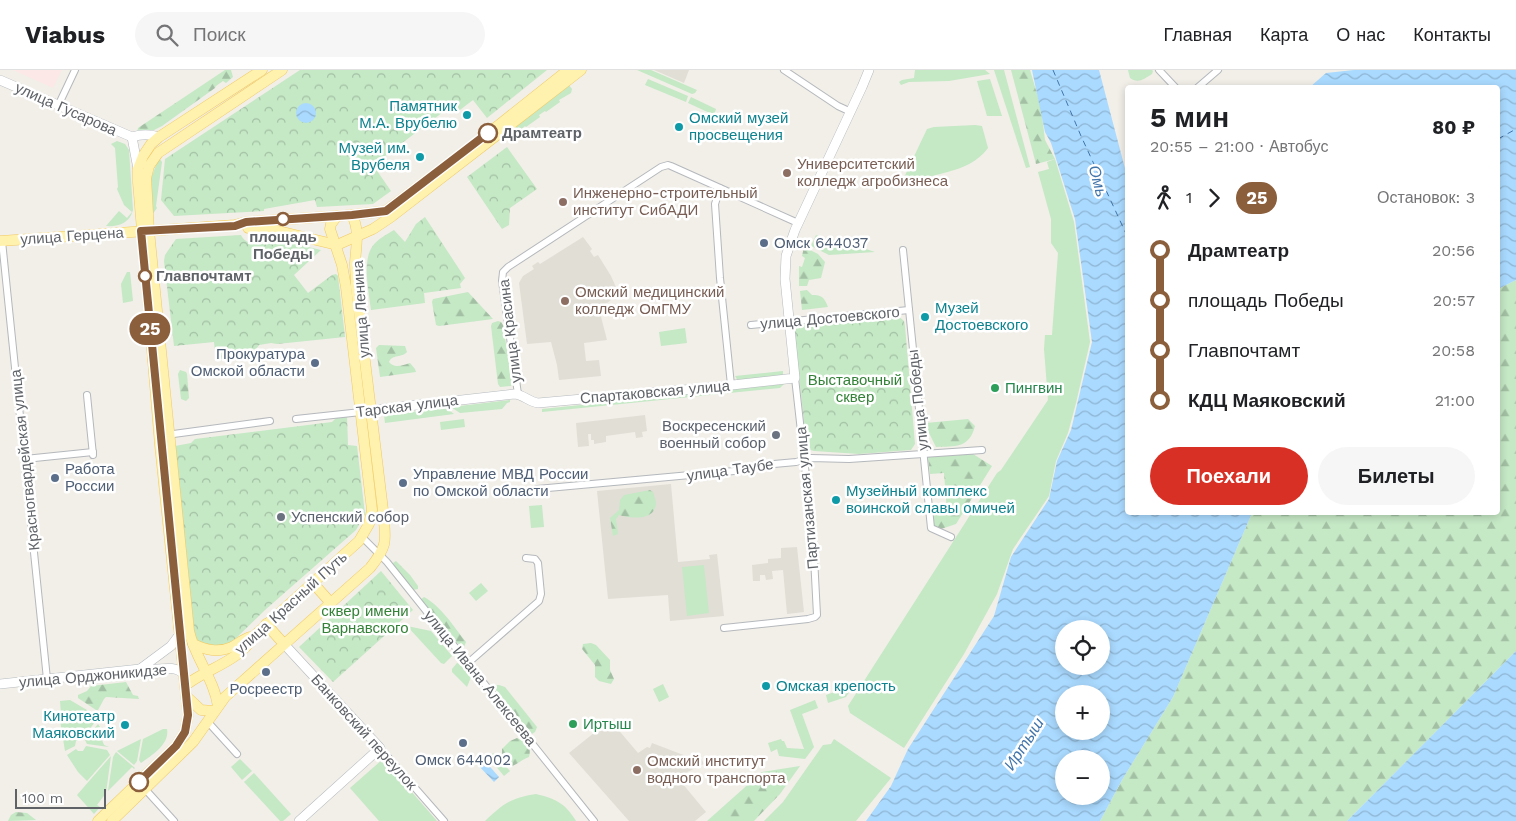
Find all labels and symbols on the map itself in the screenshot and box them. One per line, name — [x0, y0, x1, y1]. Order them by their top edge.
street label: улица Гусарова — [12, 79, 120, 140]
place label: Памятник М.А. Врубелю — [359, 97, 457, 132]
marker: Памятник М.А. Врубелю — [461, 109, 473, 121]
place label: Омский музей просвещения — [689, 109, 788, 144]
marker: Омский музей просвещения — [673, 121, 685, 133]
marker: Драмтеатр — [478, 123, 498, 143]
place label: Драмтеатр — [502, 124, 582, 142]
place label: Музей им. Врубеля — [339, 139, 410, 174]
marker: Музей им. Врубеля — [414, 151, 426, 163]
place label: Университетский колледж агробизнеса — [797, 155, 949, 190]
water label: Омь — [1085, 163, 1111, 199]
marker: Университетский колледж агробизнеса — [781, 167, 793, 179]
place label: Инженерно-строительный институт СибАДИ — [573, 184, 758, 219]
marker: Инженерно-строительный институт СибАДИ — [557, 196, 569, 208]
marker: площадь Победы — [276, 212, 290, 226]
street label: улица Герцена — [20, 223, 125, 249]
place label: площадь Победы — [249, 228, 317, 263]
place label: Омск 644037 — [774, 234, 868, 252]
marker: Омск 644037 — [758, 237, 770, 249]
street label: улица Ленина — [349, 259, 373, 358]
place label: Главпочтамт — [156, 267, 252, 285]
marker: Главпочтамт — [138, 269, 152, 283]
street label: улица Красина — [495, 278, 525, 384]
place label: Омский медицинский колледж ОмГМУ — [575, 283, 724, 318]
marker: Омский медицинский колледж ОмГМУ — [559, 295, 571, 307]
place label: Музей Достоевского — [935, 299, 1028, 334]
street label: улица Достоевского — [760, 303, 900, 333]
marker: Музей Достоевского — [919, 311, 931, 323]
line badge: 25 — [128, 313, 172, 345]
place label: Прокуратура Омской области — [191, 345, 306, 380]
street label: улица Победы — [904, 349, 932, 451]
marker: Прокуратура Омской области — [309, 357, 321, 369]
street label: Красногвардейская улица — [6, 368, 43, 551]
park label: Выставочный сквер — [808, 371, 902, 406]
street label: Спартаковская улица — [579, 376, 731, 408]
place label: Пингвин — [1005, 379, 1063, 397]
marker: Пингвин — [989, 382, 1001, 394]
street label: Тарская улица — [355, 391, 460, 421]
place label: Воскресенский военный собор — [659, 417, 766, 452]
street label: Партизанская улица — [792, 425, 822, 570]
marker: Воскресенский военный собор — [770, 429, 782, 441]
street label: улица Таубе — [685, 455, 775, 485]
place label: Работа России — [65, 460, 115, 495]
place label: Управление МВД России по Омской области — [413, 465, 588, 500]
marker: Работа России — [49, 472, 61, 484]
marker: Управление МВД России по Омской области — [397, 477, 409, 489]
place label: Музейный комплекс воинской славы омичей — [846, 482, 1015, 517]
marker: Музейный комплекс воинской славы омичей — [830, 494, 842, 506]
place label: Успенский собор — [291, 508, 409, 526]
marker: Успенский собор — [275, 511, 287, 523]
street label: улица Красный Путь — [231, 548, 351, 658]
park label: сквер имени Варнавского — [321, 602, 409, 637]
street label: улица Ивана Алексеева — [420, 607, 541, 750]
street label: улица Орджоникидзе — [18, 661, 168, 691]
marker: Росреестр — [260, 666, 272, 678]
street label: Банковский переулок — [307, 671, 421, 794]
place label: Омская крепость — [776, 677, 896, 695]
place label: Росреестр — [230, 680, 302, 698]
marker: Омская крепость — [760, 680, 772, 692]
place label: Кинотеатр Маяковский — [32, 707, 115, 742]
water label: Иртыш — [1000, 714, 1048, 774]
place label: Иртыш — [583, 715, 631, 733]
marker: Иртыш — [567, 718, 579, 730]
marker: Кинотеатр Маяковский — [119, 719, 131, 731]
marker: Омск 644002 — [457, 737, 469, 749]
place label: Омск 644002 — [415, 751, 511, 769]
place label: Омский институт водного транспорта — [647, 752, 786, 787]
marker: Омский институт водного транспорта — [631, 764, 643, 776]
unlabelled marker — [129, 772, 149, 792]
scale bar — [15, 786, 106, 809]

